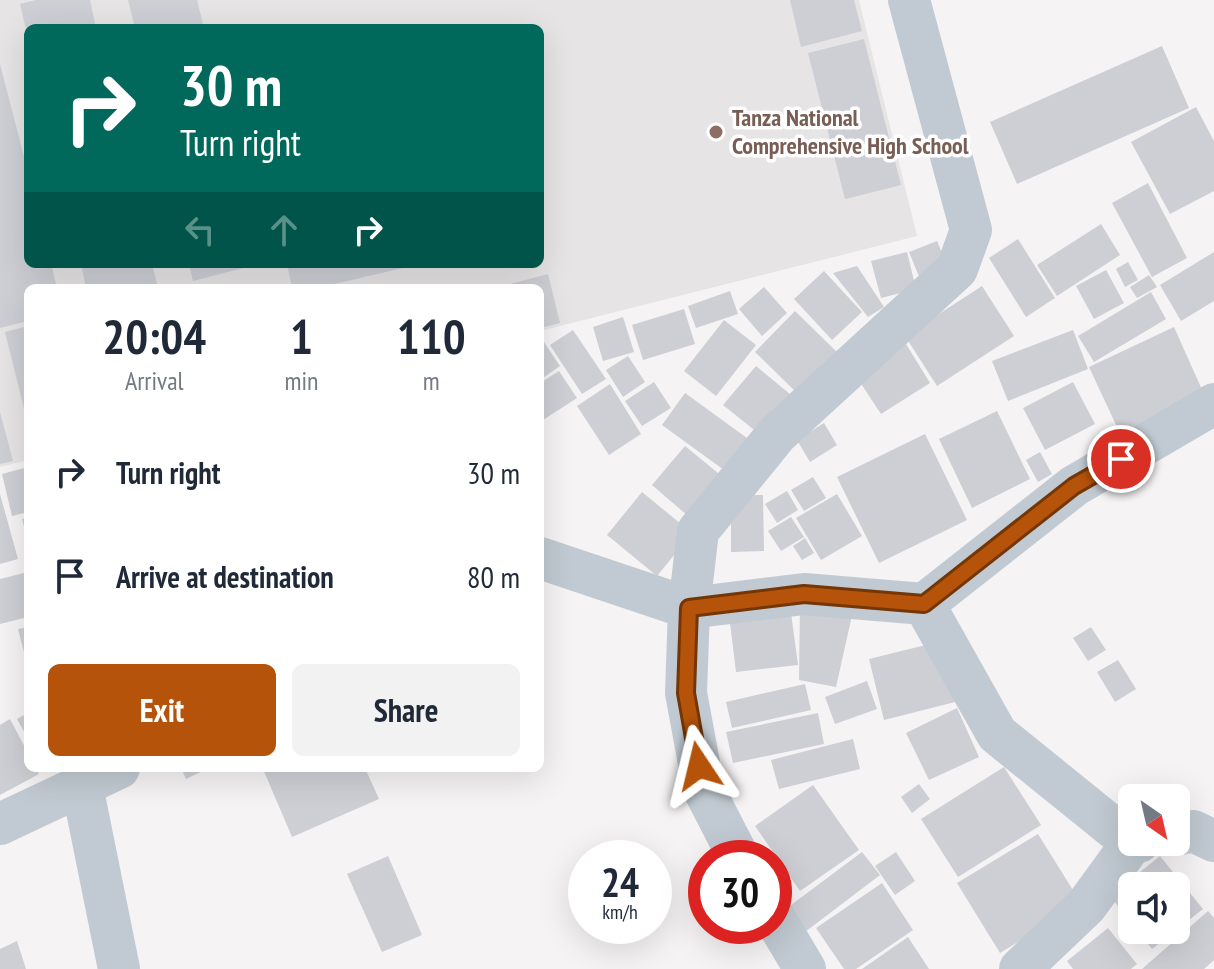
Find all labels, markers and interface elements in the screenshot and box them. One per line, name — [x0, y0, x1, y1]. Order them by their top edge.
text: 30 m — [180, 49, 282, 121]
icon: right — [48, 56, 152, 160]
place label: Tanza National Comprehensive High School — [732, 102, 969, 161]
text: Turn right — [180, 119, 301, 166]
marker: Tanza National Comprehensive High School — [707, 123, 725, 141]
icon: left — [178, 208, 222, 252]
icon: ahead — [262, 208, 306, 252]
icon: right — [346, 208, 390, 252]
text: 20:04 — [102, 305, 206, 367]
text: 1 — [290, 305, 313, 367]
text: 110 — [397, 305, 466, 367]
text: Arrival — [125, 364, 184, 397]
text: min — [284, 364, 318, 397]
text: m — [423, 364, 440, 397]
pin — [1087, 425, 1155, 493]
icon: arrive — [1099, 437, 1143, 481]
icon: right — [48, 450, 92, 494]
text: Turn right — [116, 453, 220, 492]
text: 30 m — [467, 453, 520, 492]
icon: arrive — [48, 554, 92, 598]
text: Arrive at destination — [116, 557, 334, 596]
text: 80 m — [467, 557, 520, 596]
button: Exit — [48, 664, 276, 756]
button: Share — [292, 664, 520, 756]
position arrow — [657, 724, 741, 808]
north arrow — [1118, 784, 1190, 856]
map controls — [1118, 784, 1190, 944]
speed limit sign: 30 — [688, 840, 792, 944]
text: 24 — [601, 856, 639, 908]
button: sound — [1118, 872, 1190, 944]
text: km/h — [602, 899, 638, 925]

